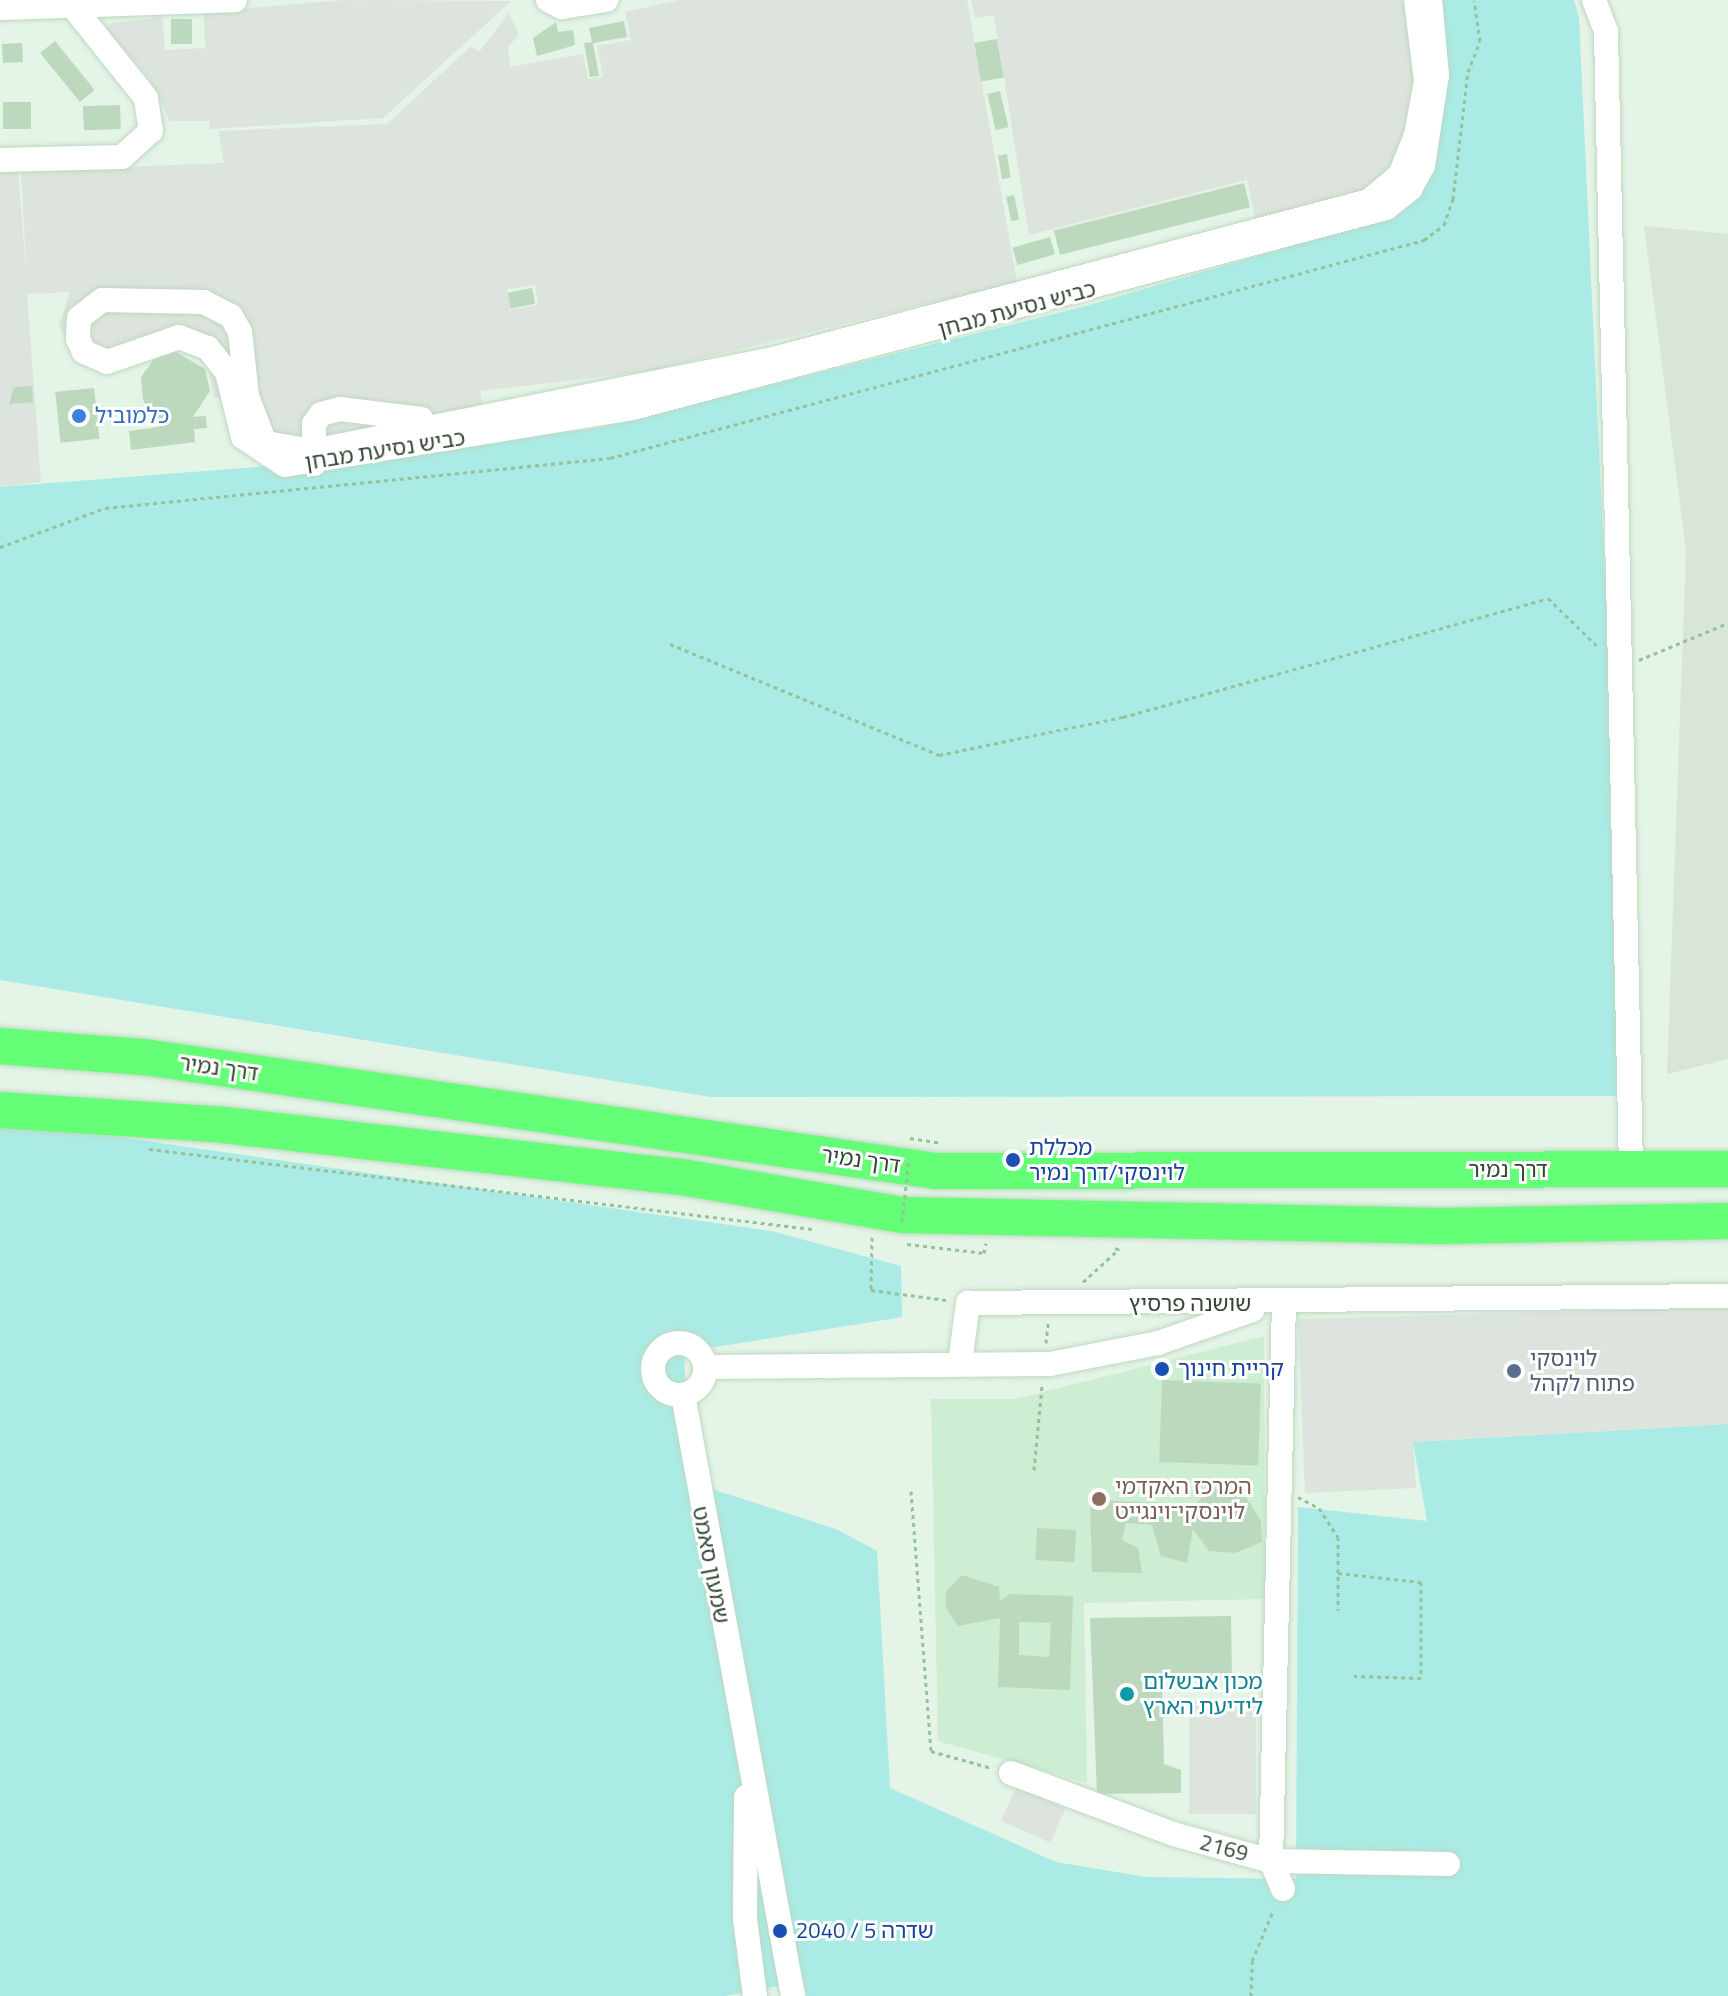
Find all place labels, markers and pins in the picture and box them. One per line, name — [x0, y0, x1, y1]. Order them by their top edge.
place label: כלמוביל — [95, 403, 169, 429]
marker: כלמוביל — [70, 407, 88, 425]
place label: מכללת לוינסקי/דרך נמיר — [1029, 1134, 1185, 1186]
marker: מכללת לוינסקי/דרך נמיר — [1004, 1151, 1022, 1169]
place label: לוינסקי פתוח לקהל — [1530, 1345, 1635, 1396]
place label: קריית חינוך — [1178, 1356, 1284, 1382]
marker: קריית חינוך — [1153, 1360, 1171, 1378]
marker: לוינסקי פתוח לקהל — [1505, 1362, 1523, 1380]
place label: המרכז האקדמי לוינסקי־וינגייט — [1115, 1473, 1252, 1524]
marker: המרכז האקדמי לוינסקי־וינגייט — [1090, 1490, 1108, 1508]
place label: מכון אבשלום לידיעת הארץ — [1143, 1668, 1263, 1720]
marker: מכון אבשלום לידיעת הארץ — [1118, 1685, 1136, 1703]
place label: שדרה 5 / 2040 — [796, 1918, 934, 1944]
marker: שדרה 5 / 2040 — [771, 1922, 789, 1940]

